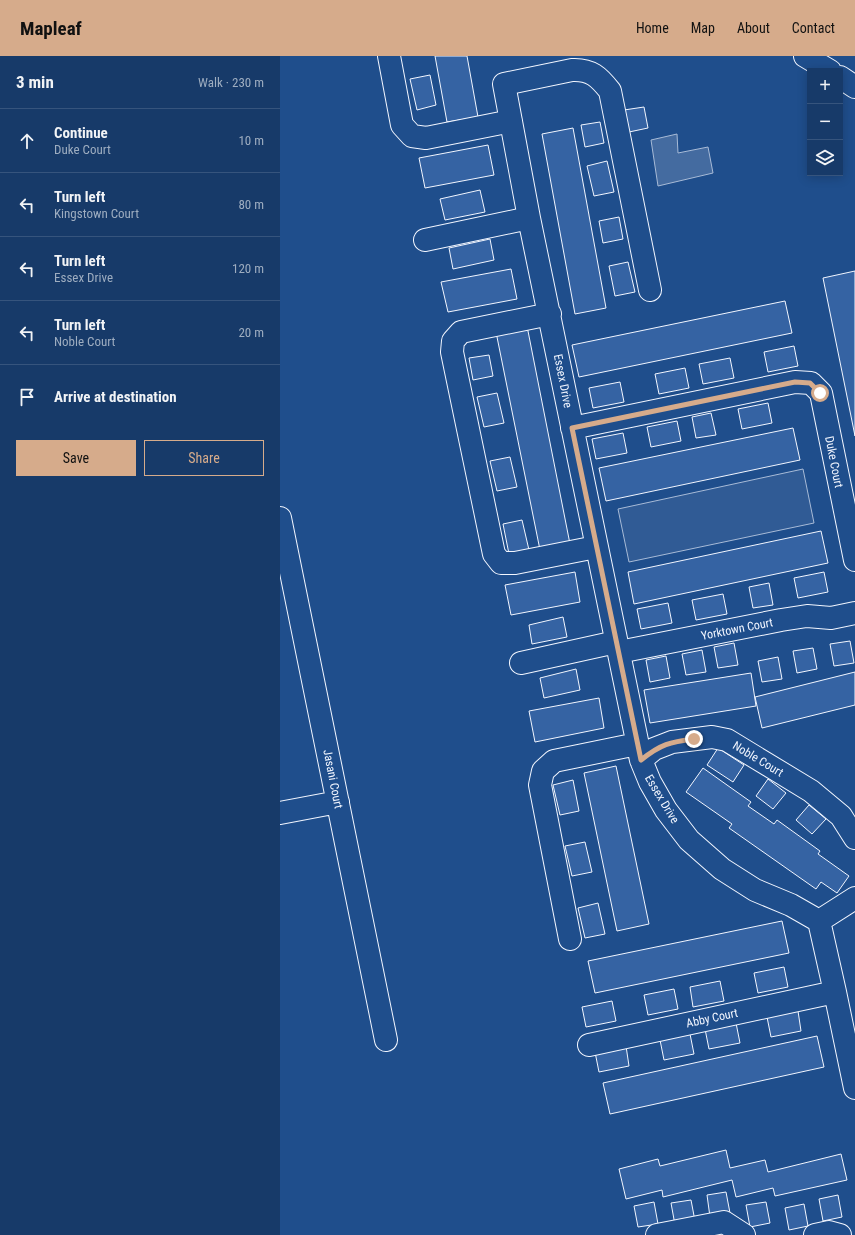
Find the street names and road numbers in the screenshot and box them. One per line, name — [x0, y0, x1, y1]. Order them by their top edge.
street label: Essex Drive — [551, 353, 575, 409]
street label: Duke Court — [822, 435, 846, 490]
street label: Yorktown Court — [700, 615, 775, 643]
street label: Noble Court — [730, 738, 786, 780]
street label: Jasani Court — [320, 748, 346, 810]
street label: Essex Drive — [642, 772, 682, 826]
street label: Abby Court — [685, 1006, 740, 1030]

